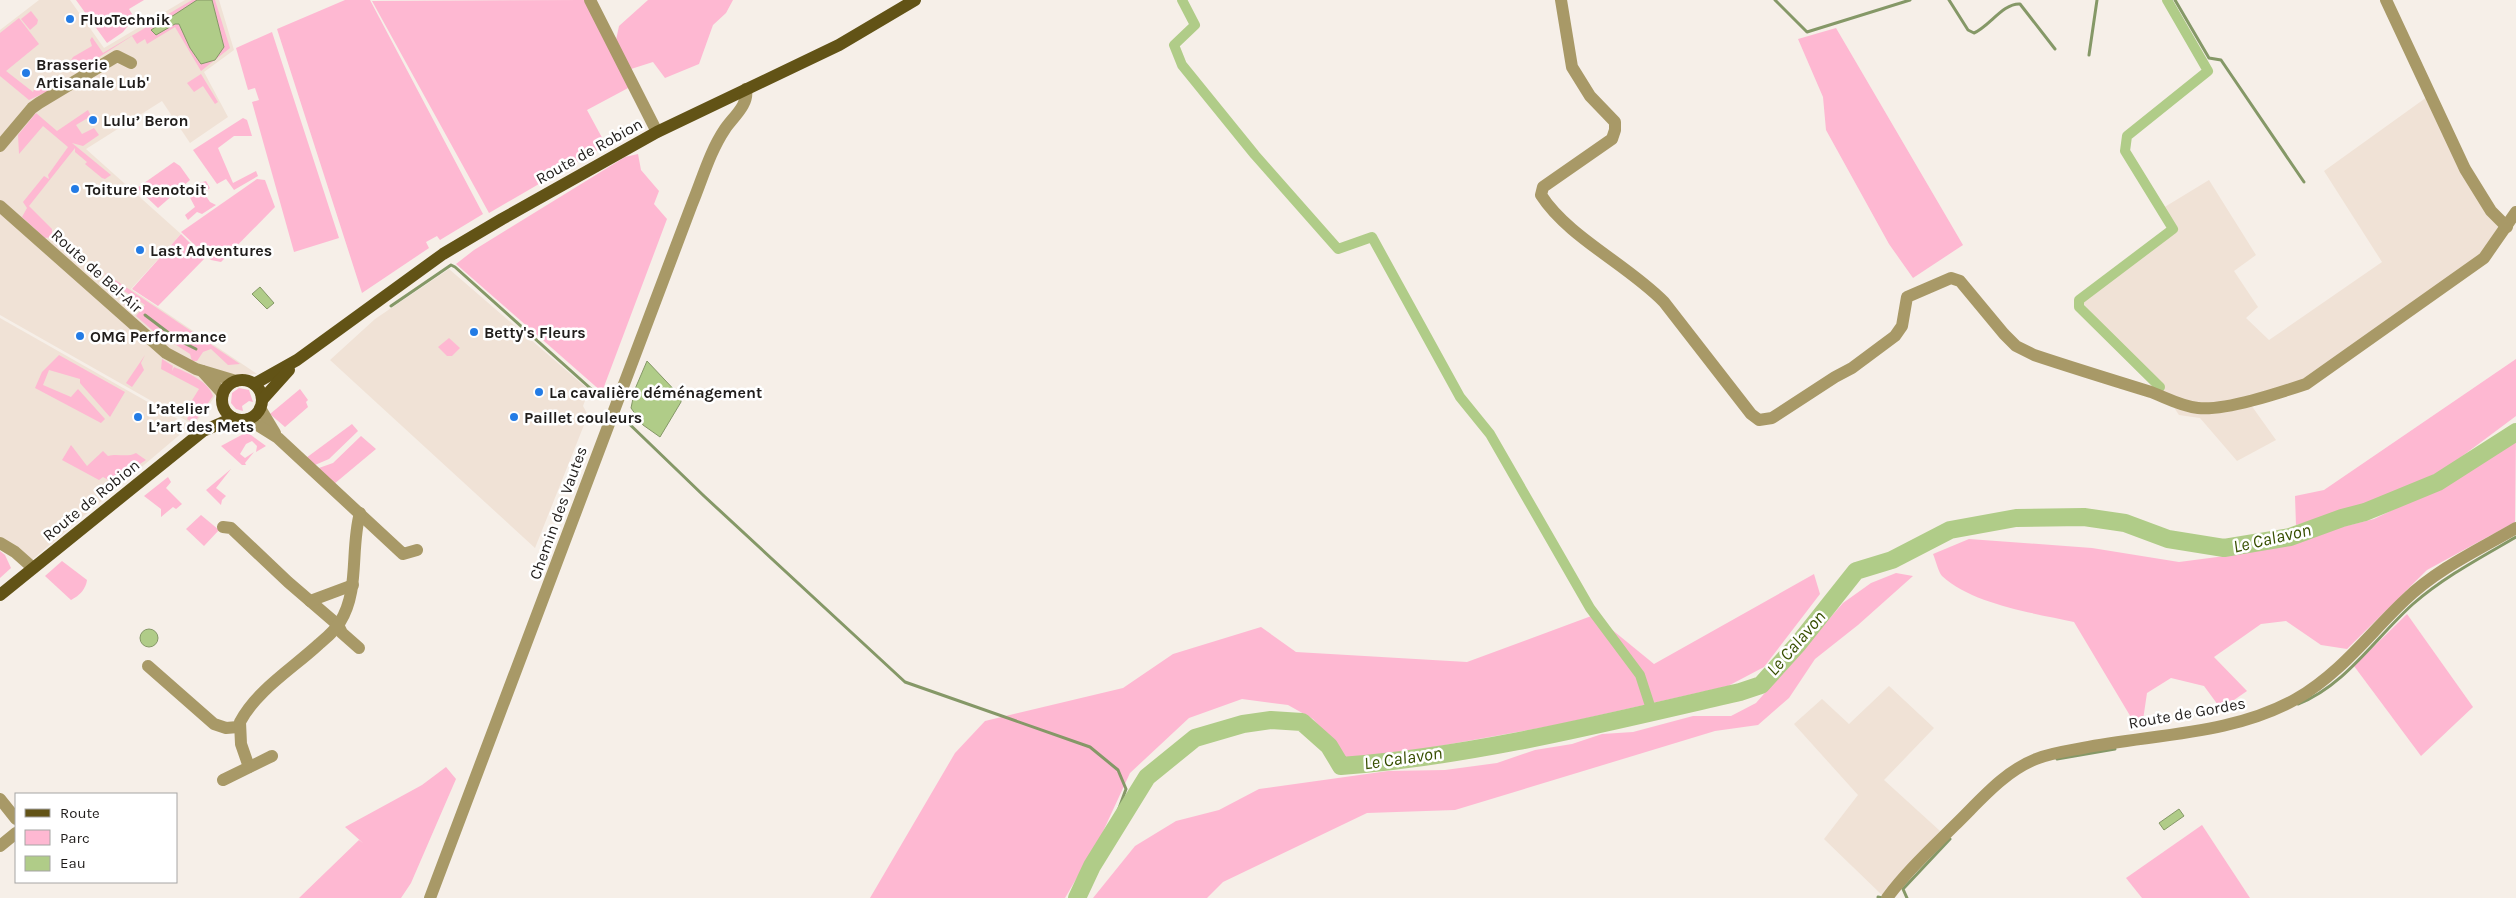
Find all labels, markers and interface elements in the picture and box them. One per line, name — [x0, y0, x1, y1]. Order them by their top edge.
place label: FluoTechnik — [80, 10, 171, 29]
marker: FluoTechnik — [64, 13, 76, 25]
place label: Brasserie Artisanale Lub' — [36, 55, 149, 92]
marker: Brasserie Artisanale Lub' — [20, 67, 32, 79]
place label: Lulu’ Beron — [103, 111, 188, 130]
marker: Lulu’ Beron — [87, 114, 99, 126]
street label: Route de Robion — [532, 114, 646, 188]
place label: Toiture Renotoit — [85, 180, 206, 199]
marker: Toiture Renotoit — [69, 183, 81, 195]
street label: Route de Bel-Air — [48, 225, 147, 317]
place label: Last Adventures — [150, 241, 272, 260]
marker: Last Adventures — [134, 244, 146, 256]
place label: Betty's Fleurs — [484, 323, 586, 342]
marker: Betty's Fleurs — [468, 326, 480, 338]
place label: OMG Performance — [90, 327, 227, 346]
marker: OMG Performance — [74, 330, 86, 342]
place label: La cavalière déménagement — [549, 383, 762, 402]
marker: La cavalière déménagement — [533, 386, 545, 398]
place label: L’atelier L’art des Mets — [148, 399, 254, 436]
place label: Paillet couleurs — [524, 408, 642, 427]
marker: L’atelier L’art des Mets — [132, 411, 144, 423]
marker: Paillet couleurs — [508, 411, 520, 423]
street label: Chemin des Vautes — [525, 444, 591, 582]
street label: Route de Robion — [39, 455, 143, 545]
water label: Le Calavon — [2231, 518, 2313, 558]
water label: Le Calavon — [1762, 606, 1830, 680]
street label: Route de Gordes — [2127, 693, 2247, 733]
water label: Le Calavon — [1362, 742, 1444, 774]
legend — [15, 793, 178, 883]
text: Route — [60, 804, 100, 822]
text: Parc — [60, 829, 90, 847]
text: Eau — [60, 854, 86, 872]

